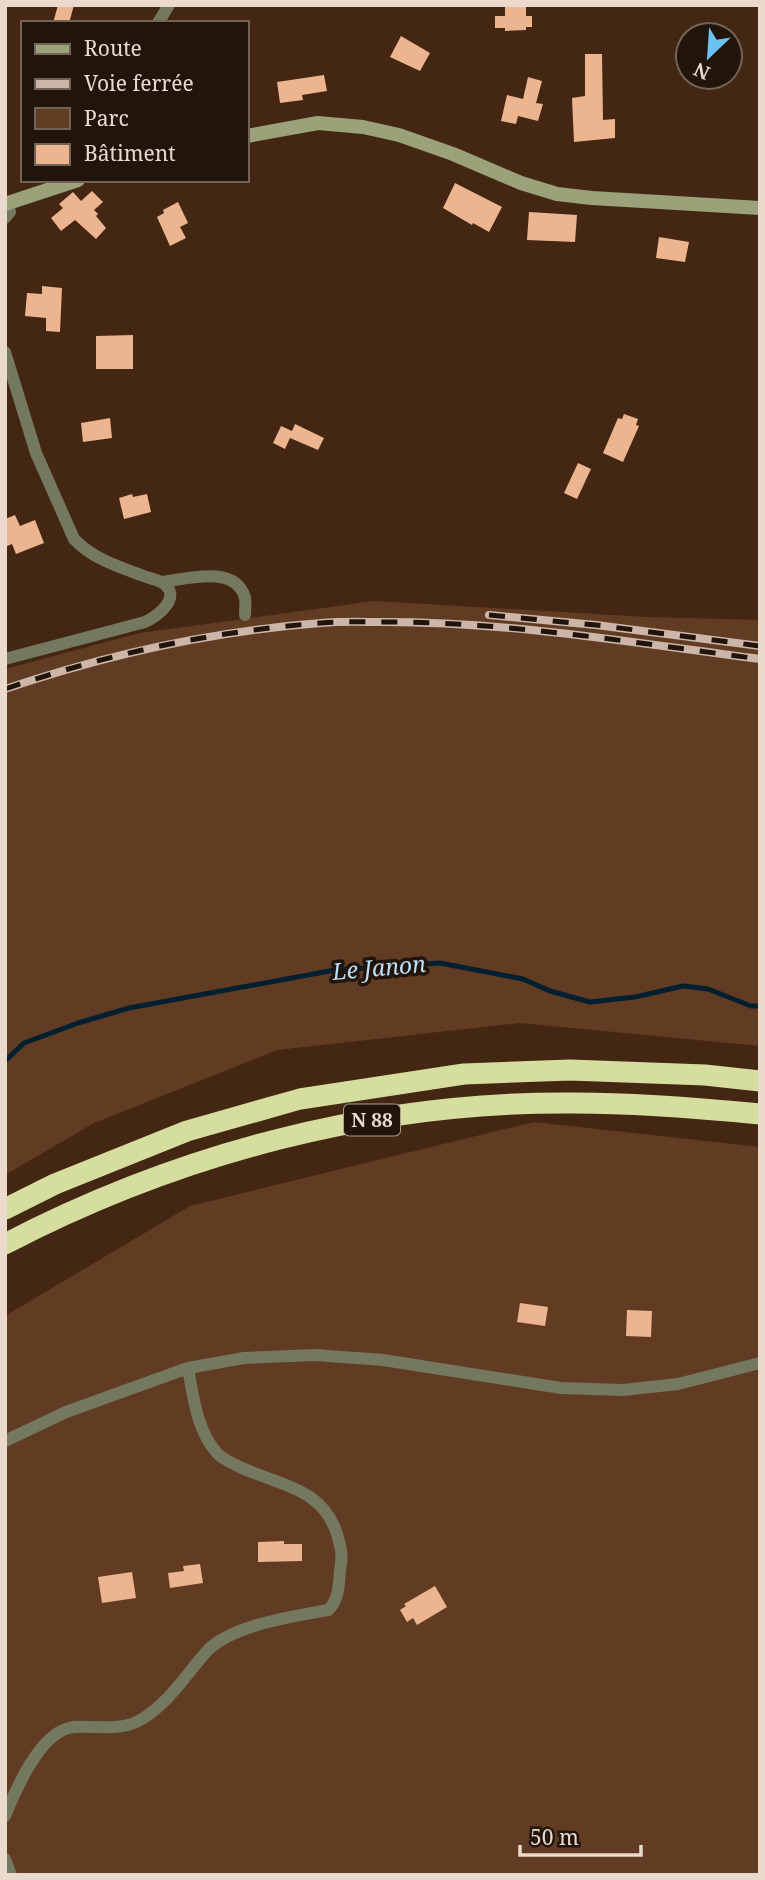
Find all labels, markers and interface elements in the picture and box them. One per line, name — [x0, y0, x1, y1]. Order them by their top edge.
legend — [21, 21, 248, 182]
north arrow — [674, 21, 744, 91]
text: Route — [84, 34, 142, 62]
text: N — [690, 56, 714, 86]
text: Voie ferrée — [84, 69, 194, 97]
text: Parc — [84, 104, 129, 132]
text: Bâtiment — [84, 139, 176, 167]
water label: Le Janon — [330, 947, 427, 987]
road number: N 88 — [344, 1104, 400, 1136]
scale bar — [520, 1814, 641, 1858]
text: 50 m — [530, 1823, 579, 1851]

